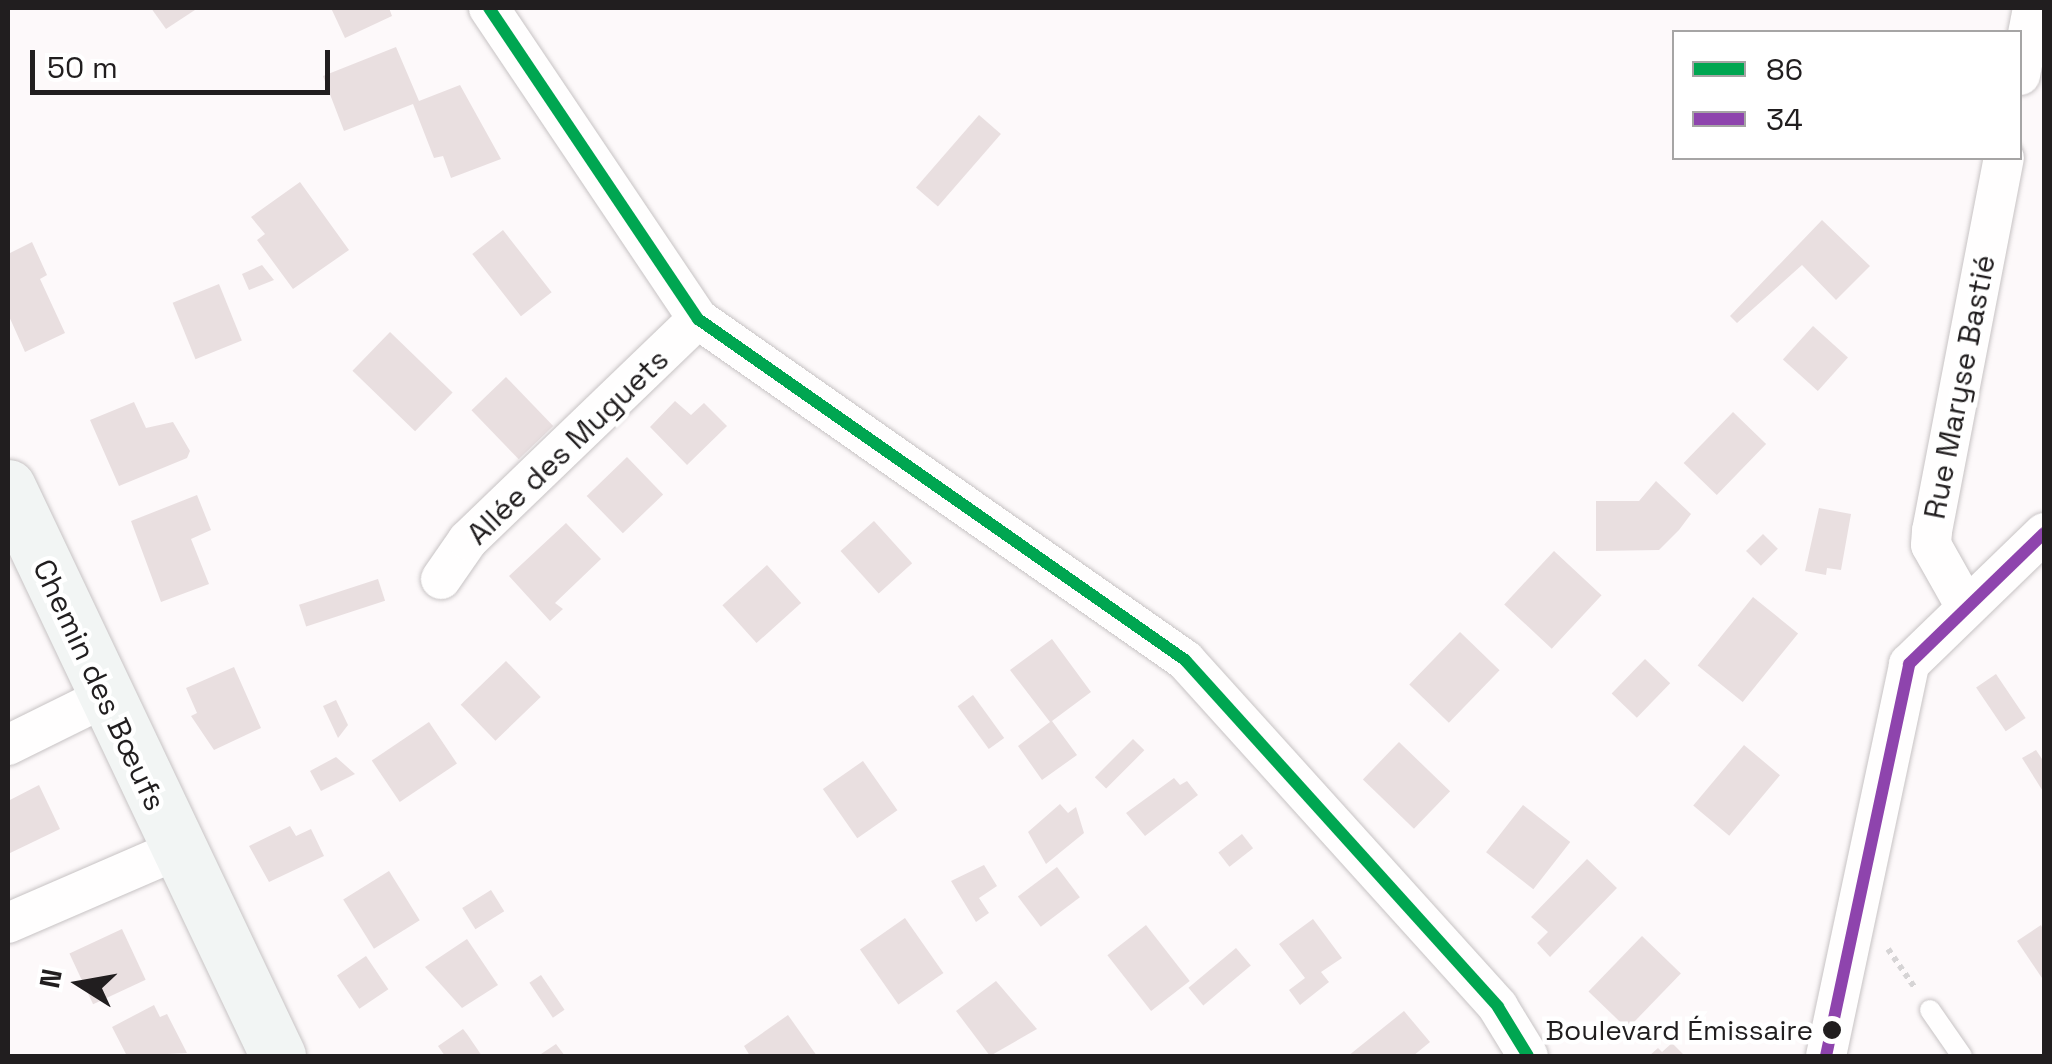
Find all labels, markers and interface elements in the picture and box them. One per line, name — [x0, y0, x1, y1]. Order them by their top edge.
scale bar — [35, 30, 335, 92]
legend — [1672, 30, 2022, 160]
text: 50 m — [47, 48, 118, 87]
text: 86 — [1766, 50, 1803, 89]
text: 34 — [1766, 100, 1803, 139]
street label: Rue Maryse Bastié — [1917, 252, 2003, 522]
street label: Allée des Muguets — [460, 342, 676, 552]
street label: Chemin des Bœufs — [25, 554, 173, 816]
north arrow — [30, 934, 130, 1034]
text: N — [31, 966, 70, 991]
place label: Boulevard Émissaire — [1545, 1013, 1813, 1047]
marker: Boulevard Émissaire — [1822, 1020, 1842, 1040]

